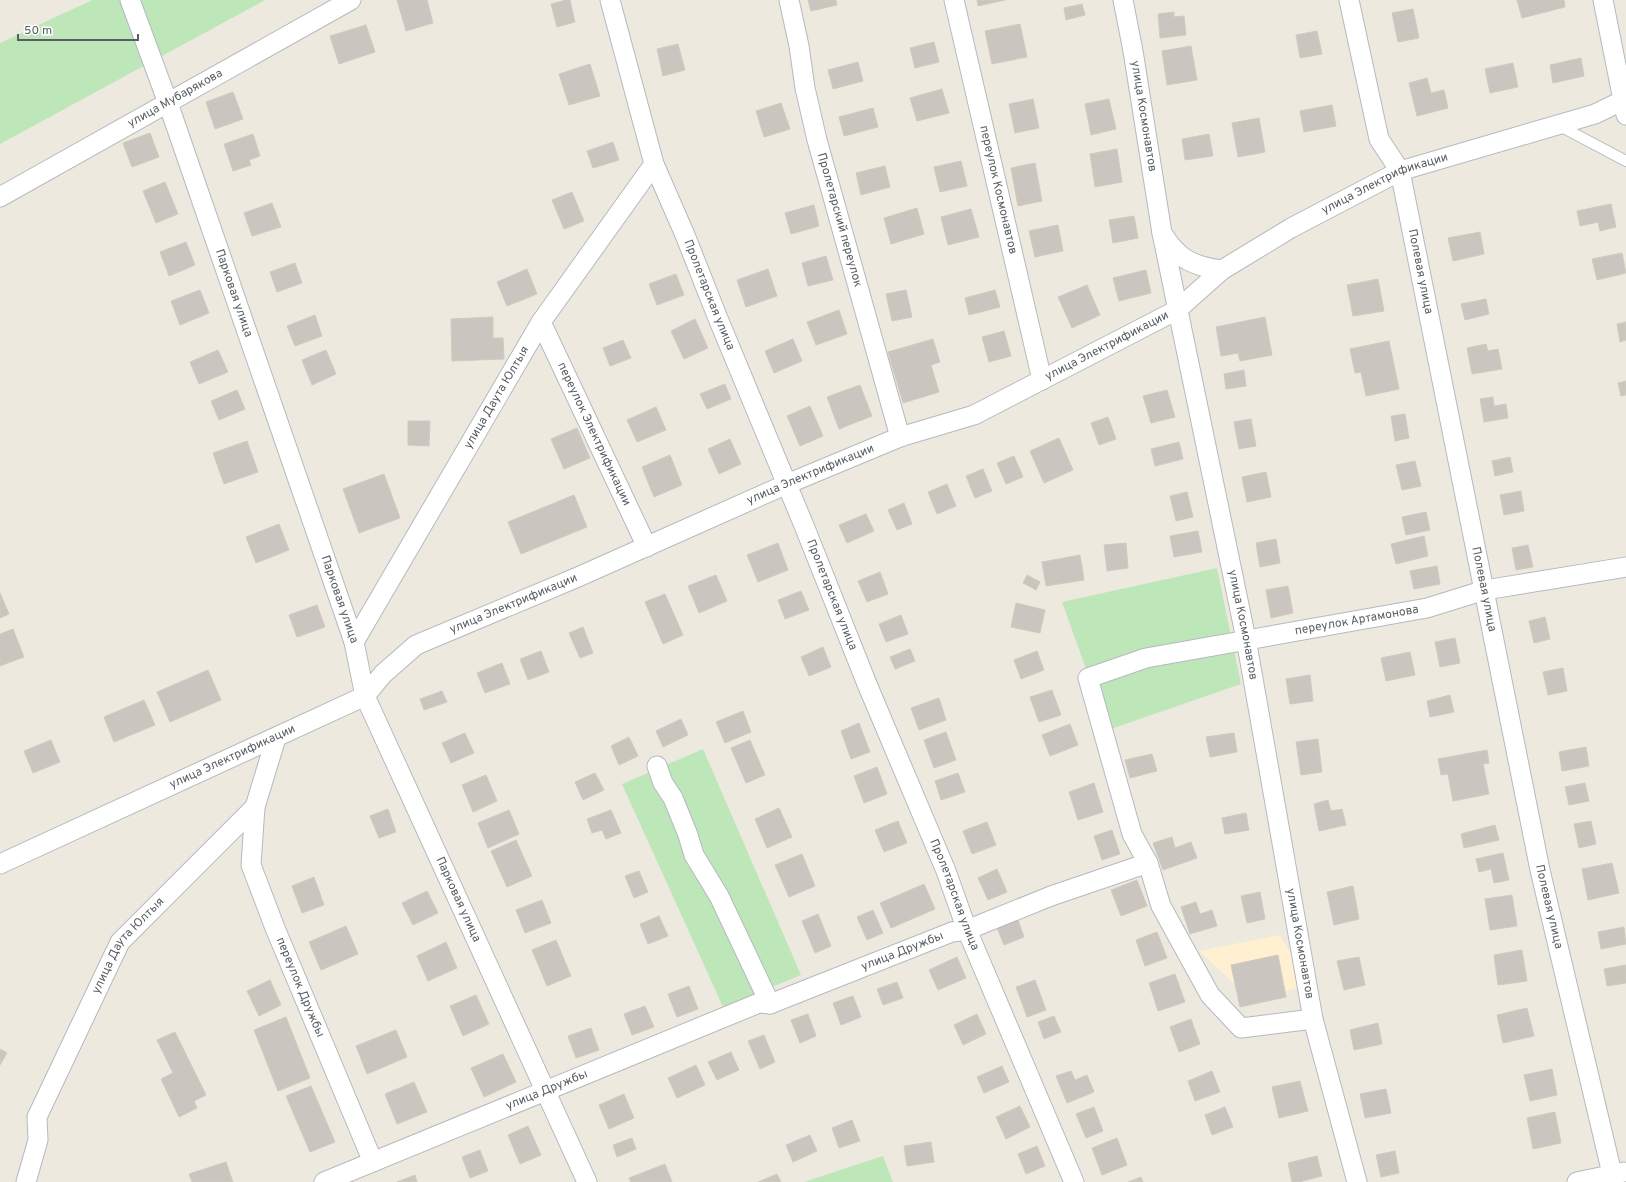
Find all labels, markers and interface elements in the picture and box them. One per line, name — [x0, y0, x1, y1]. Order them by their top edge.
scale bar — [18, 16, 138, 42]
text: 50 m — [24, 23, 52, 39]
street label: улица Космонавтов — [1127, 60, 1160, 173]
street label: улица Мубарякова — [125, 66, 226, 132]
street label: переулок Космонавтов — [975, 124, 1021, 256]
street label: улица Электрификации — [1319, 149, 1450, 219]
street label: Пролетарский переулок — [813, 151, 866, 289]
street label: Полевая улица — [1404, 228, 1436, 315]
street label: Пролетарская улица — [680, 237, 738, 353]
street label: Парковая улица — [211, 247, 256, 339]
street label: улица Электрификации — [1043, 308, 1172, 385]
street label: улица Даута Юлтыя — [460, 343, 533, 452]
street label: переулок Электрификации — [553, 360, 634, 508]
street label: улица Электрификации — [744, 441, 877, 509]
street label: Пролетарская улица — [802, 537, 861, 653]
street label: Полевая улица — [1467, 545, 1500, 633]
street label: Парковая улица — [317, 553, 362, 646]
street label: улица Космонавтов — [1224, 568, 1261, 681]
street label: улица Электрификации — [447, 570, 580, 638]
street label: переулок Артамонова — [1294, 602, 1420, 639]
street label: улица Электрификации — [167, 721, 298, 793]
street label: Пролетарская улица — [925, 837, 983, 953]
street label: Парковая улица — [432, 855, 484, 945]
street label: Полевая улица — [1531, 863, 1566, 950]
street label: улица Космонавтов — [1282, 887, 1317, 1000]
street label: улица Даута Юлтыя — [89, 894, 168, 997]
street label: улица Дружбы — [859, 928, 946, 975]
street label: переулок Дружбы — [272, 935, 328, 1040]
street label: улица Дружбы — [503, 1066, 590, 1114]

